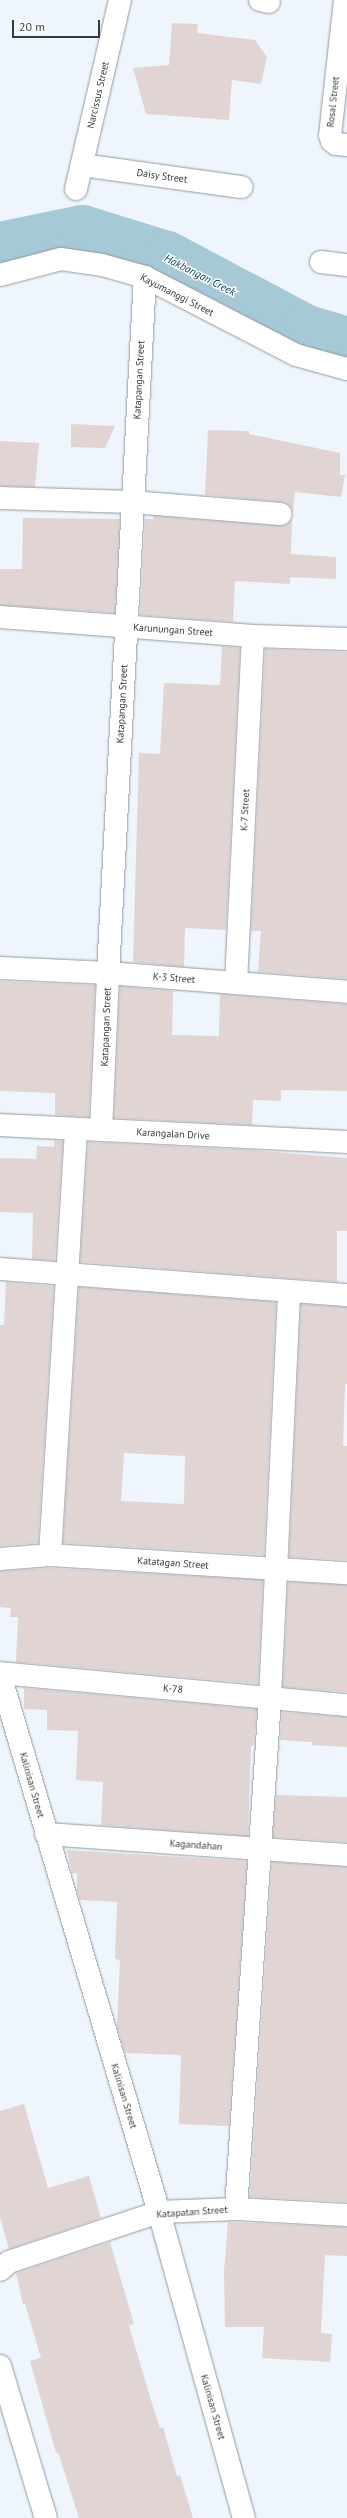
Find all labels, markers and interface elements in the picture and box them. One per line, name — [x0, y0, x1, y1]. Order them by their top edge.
scale bar — [14, 12, 102, 38]
text: 20 m — [19, 19, 45, 34]
street label: Narcissus Street — [84, 60, 112, 130]
street label: Rosal Street — [324, 76, 342, 128]
street label: Daisy Street — [136, 166, 188, 186]
water label: Hakbangan Creek — [162, 251, 238, 299]
street label: Kayumanggi Street — [138, 271, 216, 319]
street label: Katapangan Street — [131, 340, 147, 420]
street label: Karunungan Street — [133, 621, 213, 639]
street label: Katapangan Street — [114, 664, 130, 744]
street label: K-7 Street — [238, 788, 252, 832]
street label: K-3 Street — [152, 970, 196, 986]
street label: Katapangan Street — [99, 987, 113, 1067]
street label: Karangalan Drive — [136, 1126, 210, 1142]
street label: Katatagan Street — [137, 1555, 209, 1571]
street label: K-78 — [163, 1682, 183, 1696]
street label: Kalinisan Street — [17, 1751, 47, 1819]
street label: Kagandahan — [169, 1837, 223, 1853]
street label: Kalinisan Street — [108, 2062, 140, 2130]
street label: Katapatan Street — [156, 2204, 228, 2220]
street label: Kalinisan Street — [198, 2373, 228, 2441]

